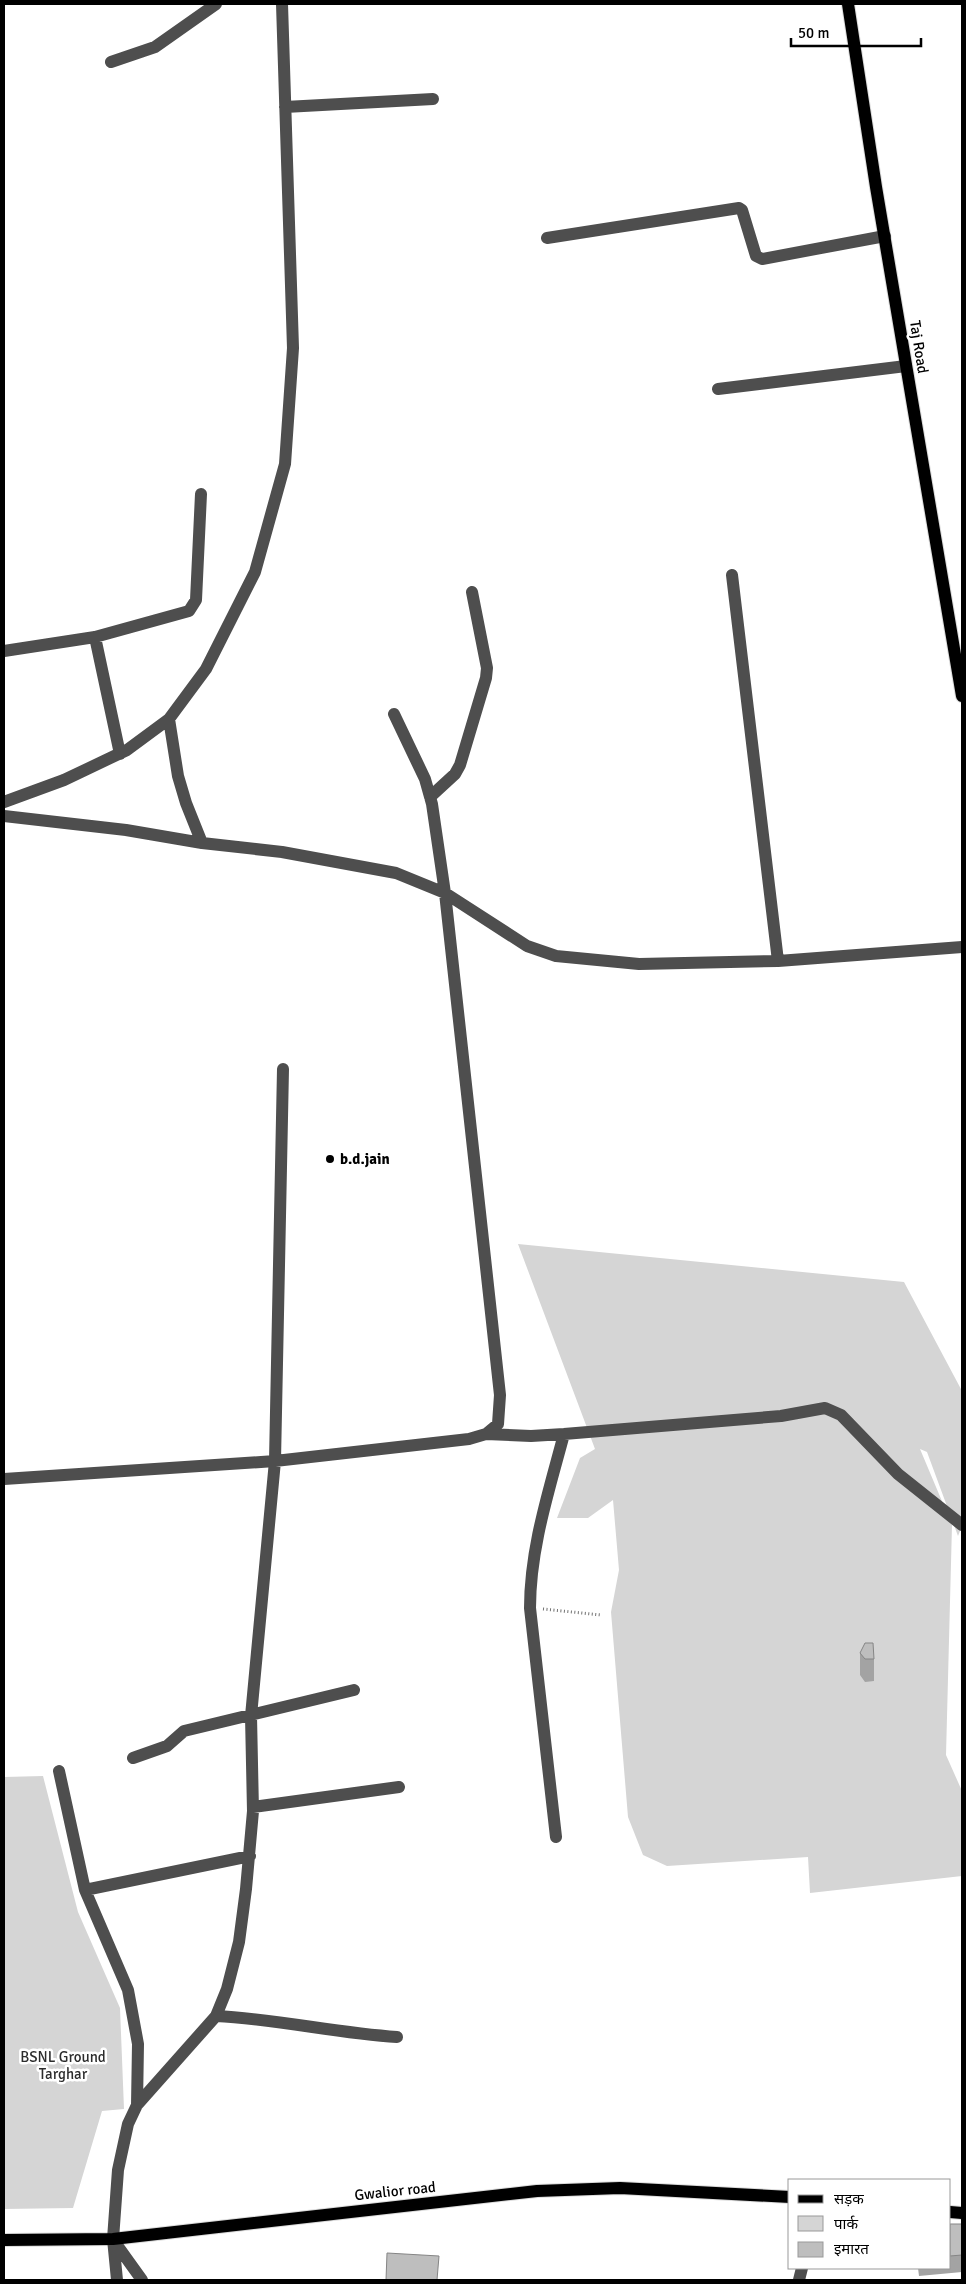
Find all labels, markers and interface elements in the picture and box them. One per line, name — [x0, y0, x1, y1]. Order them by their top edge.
scale bar — [791, 15, 921, 47]
text: 50 m — [798, 24, 829, 42]
street label: Taj Road — [906, 319, 932, 375]
place label: b.d.jain — [340, 1150, 390, 1168]
marker: b.d.jain — [324, 1153, 336, 1165]
park label: BSNL Ground Targhar — [20, 2048, 106, 2083]
street label: Gwalior road — [354, 2178, 437, 2204]
legend — [788, 2179, 951, 2269]
text: सड़क — [834, 2190, 864, 2208]
text: पार्क — [834, 2215, 858, 2233]
text: इमारत — [834, 2240, 869, 2258]

